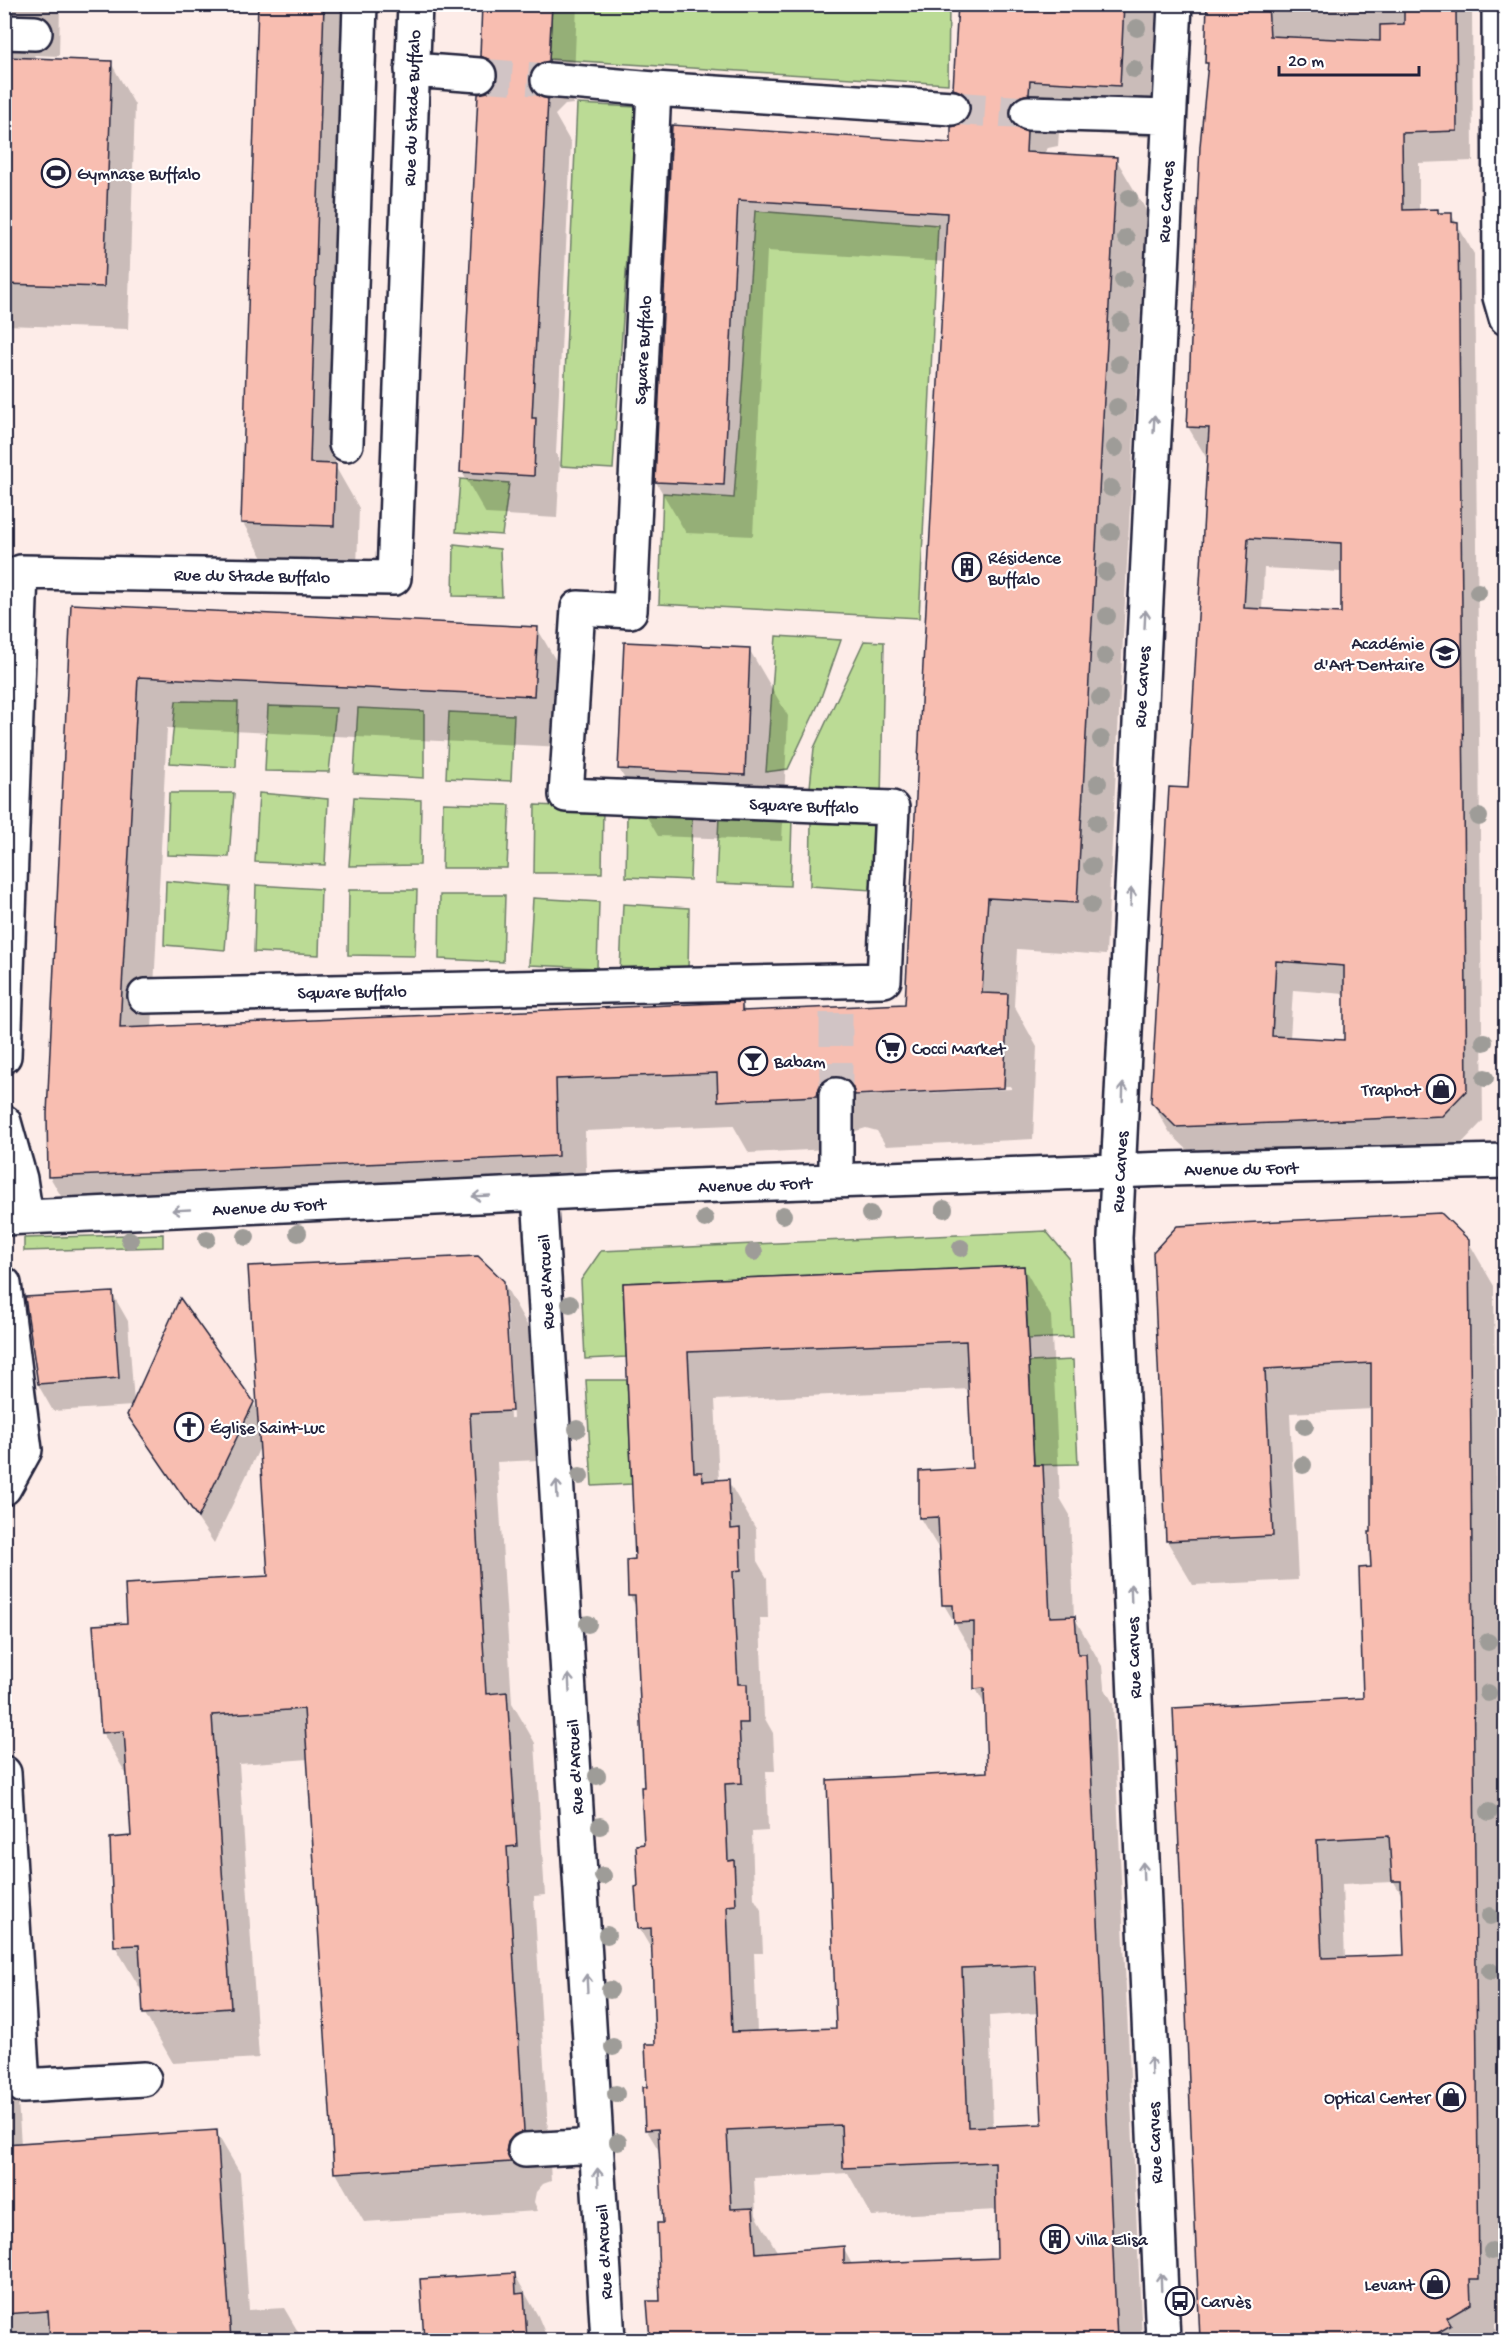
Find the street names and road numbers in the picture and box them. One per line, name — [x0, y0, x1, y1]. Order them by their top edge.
street label: Rue du Stade Buffalo — [400, 30, 427, 187]
street label: Rue Carves — [1155, 160, 1180, 243]
street label: Square Buffalo — [631, 295, 658, 405]
street label: Rue du Stade Buffalo — [174, 566, 330, 589]
street label: Rue Carves — [1131, 645, 1156, 728]
street label: Square Buffalo — [749, 795, 859, 820]
street label: Square Buffalo — [297, 982, 407, 1005]
street label: Rue Carves — [1109, 1130, 1134, 1213]
street label: Avenue du Fort — [1184, 1159, 1300, 1182]
street label: Avenue du Fort — [698, 1174, 814, 1199]
street label: Avenue du Fort — [212, 1195, 328, 1222]
street label: Rue d'Arcueil — [535, 1234, 560, 1330]
street label: Rue Carves — [1124, 1615, 1147, 1699]
street label: Rue d'Arcueil — [564, 1719, 589, 1815]
street label: Rue Carves — [1145, 2100, 1168, 2184]
street label: Rue d'Arcueil — [593, 2204, 618, 2300]

